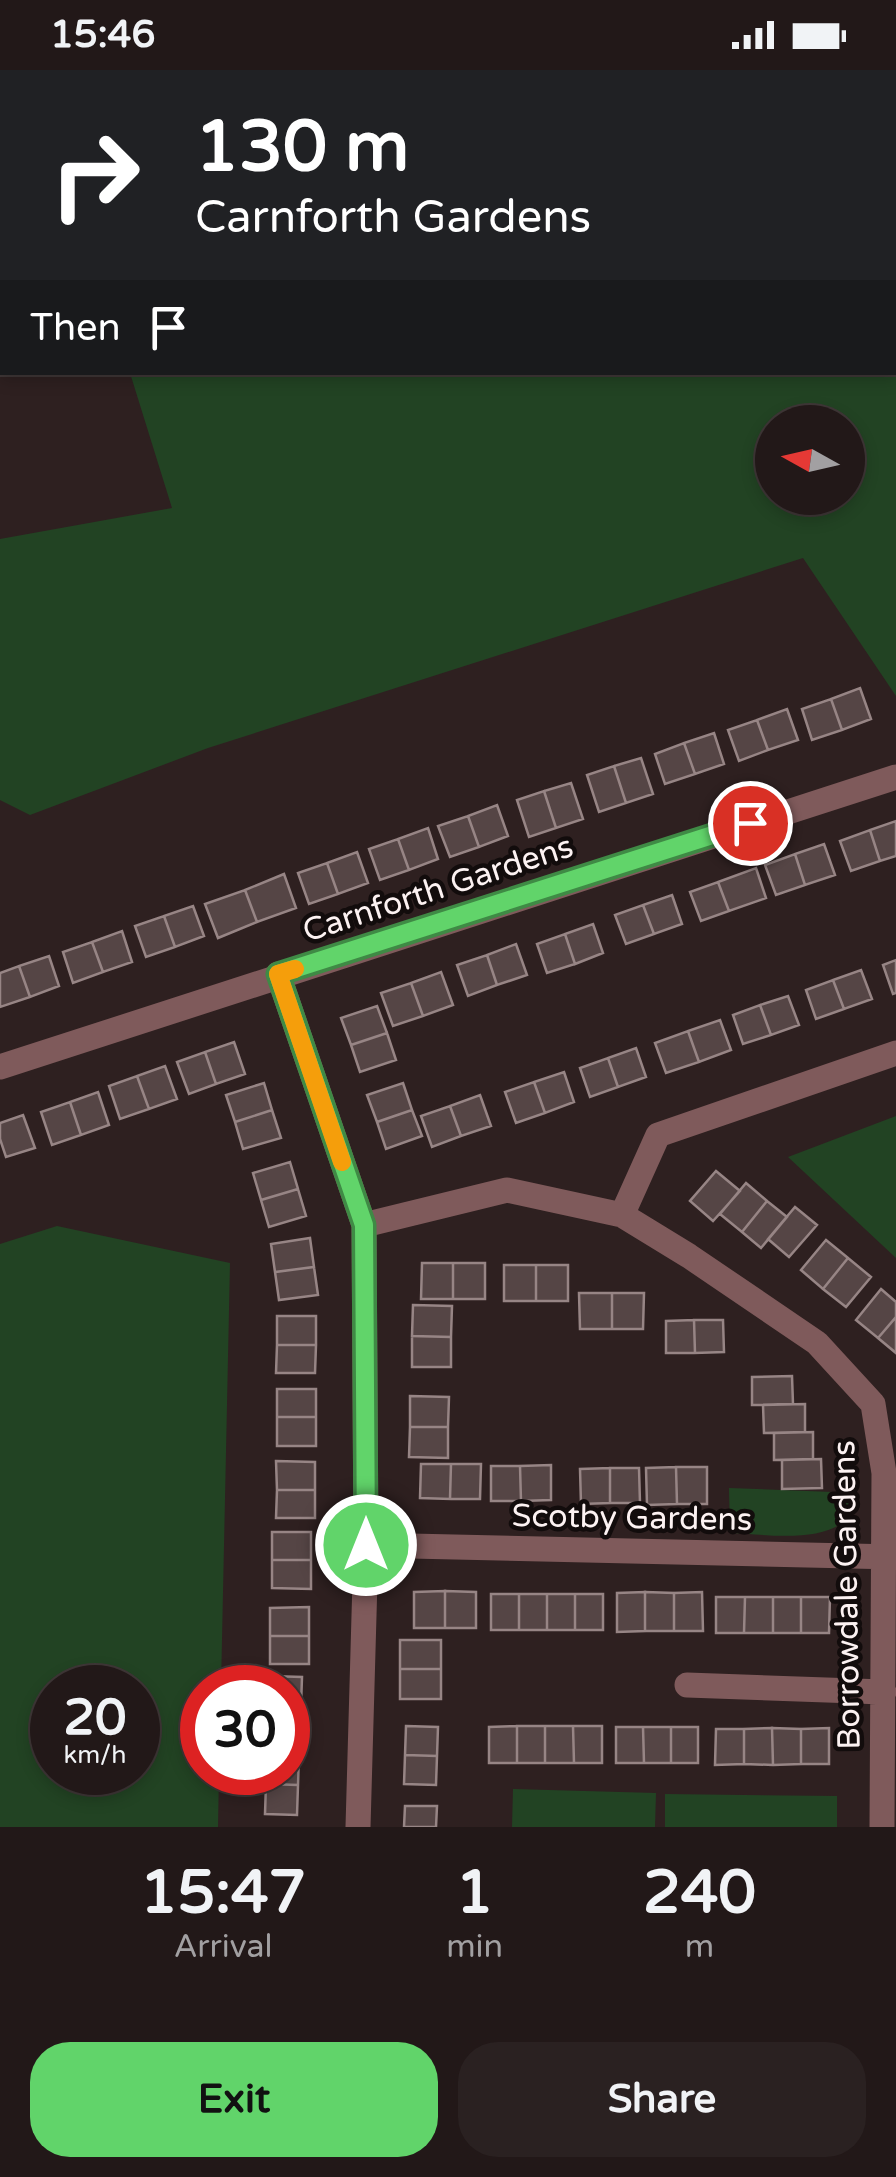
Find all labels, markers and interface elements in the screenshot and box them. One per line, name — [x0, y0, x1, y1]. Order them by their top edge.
text: 15:46 — [50, 12, 155, 58]
text: 130 m — [195, 106, 409, 190]
icon: right — [30, 110, 160, 240]
text: Carnforth Gardens — [195, 191, 591, 245]
icon: arrive — [141, 300, 196, 355]
text: Then — [30, 305, 121, 351]
north arrow — [755, 405, 865, 515]
map controls — [755, 405, 865, 515]
pin — [708, 781, 793, 866]
icon: arrive — [723, 796, 778, 851]
street label: Carnforth Gardens — [298, 827, 578, 951]
street label: Borrowdale Gardens — [825, 1440, 869, 1750]
position arrow — [314, 1493, 418, 1597]
street label: Scotby Gardens — [511, 1497, 753, 1539]
speed limit sign: 30 — [180, 1665, 310, 1795]
text: 20 — [64, 1688, 126, 1748]
text: km/h — [64, 1740, 126, 1770]
text: 15:47 — [140, 1857, 306, 1929]
text: 1 — [456, 1857, 493, 1929]
text: 240 — [643, 1857, 756, 1929]
text: Arrival — [174, 1928, 273, 1966]
text: min — [446, 1928, 503, 1966]
text: m — [685, 1928, 714, 1966]
button: Exit — [30, 2042, 438, 2157]
button: Share — [458, 2042, 866, 2157]

